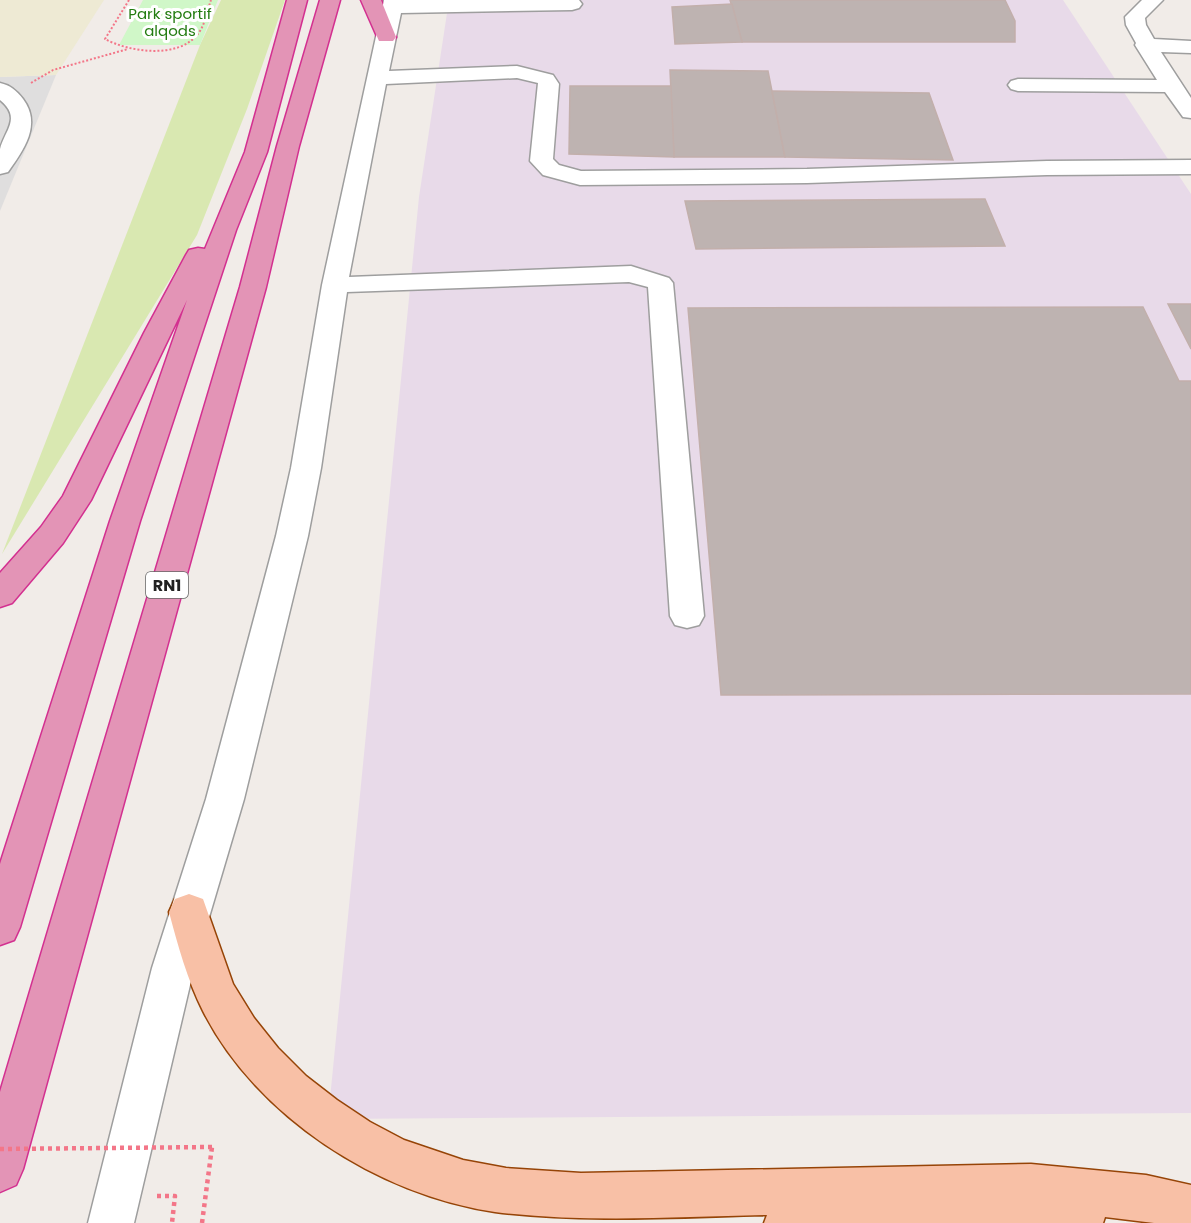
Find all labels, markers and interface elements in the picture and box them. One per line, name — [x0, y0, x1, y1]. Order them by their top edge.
park label: Park sportif alqods — [128, 3, 212, 41]
road number: RN1 — [146, 572, 188, 598]

